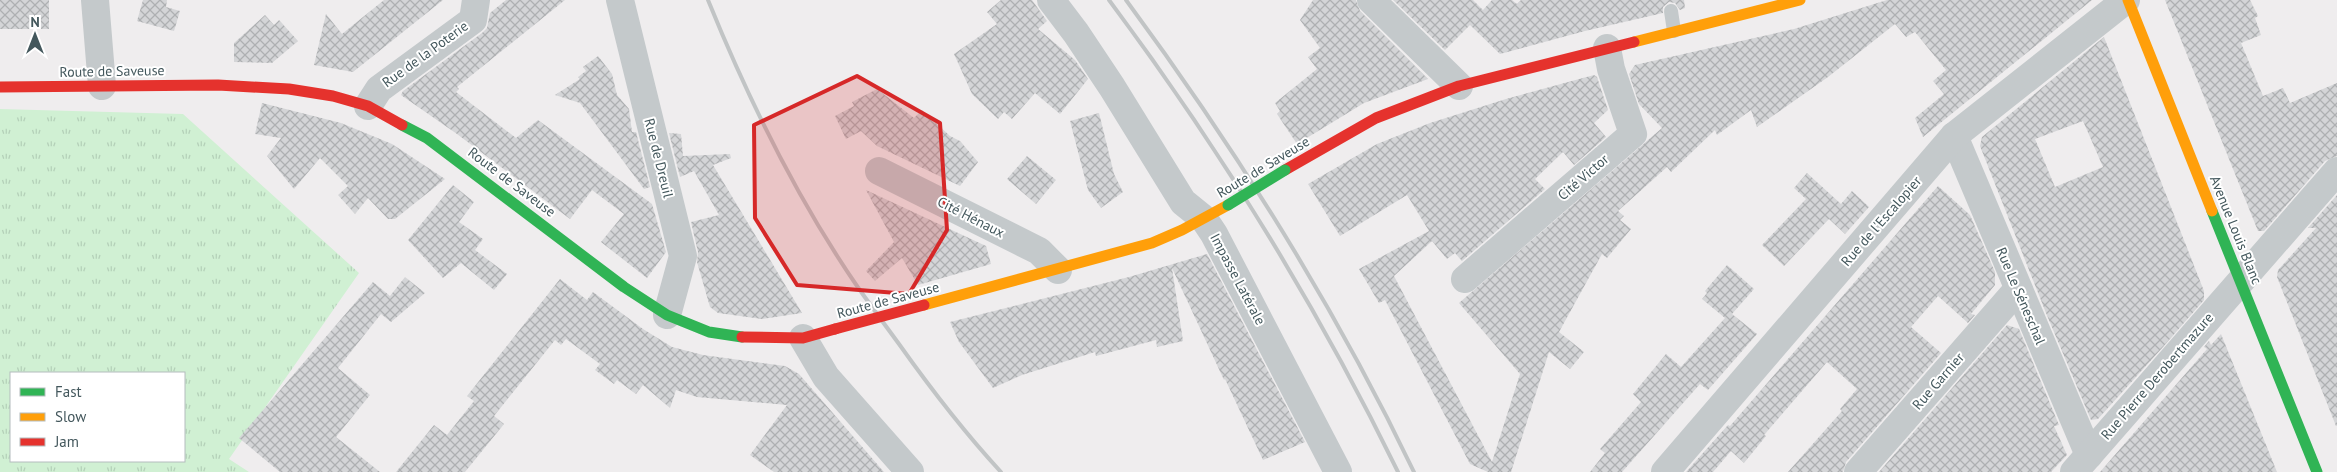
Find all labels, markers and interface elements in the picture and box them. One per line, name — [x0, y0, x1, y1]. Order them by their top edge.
north arrow — [10, 10, 60, 60]
text: N — [30, 13, 40, 31]
street label: Rue de la Poterie — [378, 17, 472, 91]
street label: Route de Saveuse — [59, 61, 165, 81]
street label: Rue de Dreuil — [640, 116, 678, 200]
street label: Route de Saveuse — [1213, 132, 1313, 202]
street label: Route de Saveuse — [465, 143, 559, 221]
street label: Cité Victor — [1554, 150, 1612, 204]
street label: Rue de l'Escalopier — [1837, 172, 1925, 270]
street label: Avenue Louis Blanc — [2206, 173, 2266, 287]
street label: Cité Hénaux — [934, 192, 1008, 242]
street label: Impasse Latérale — [1206, 230, 1270, 328]
street label: Rue Le Séneschal — [1992, 245, 2050, 347]
street label: Route de Saveuse — [835, 278, 941, 322]
street label: Rue Pierre Derobertmazure — [2097, 309, 2217, 443]
street label: Rue Garnier — [1908, 348, 1968, 413]
legend — [10, 372, 185, 462]
text: Fast — [55, 382, 82, 401]
text: Slow — [55, 407, 86, 426]
text: Jam — [54, 432, 79, 451]

